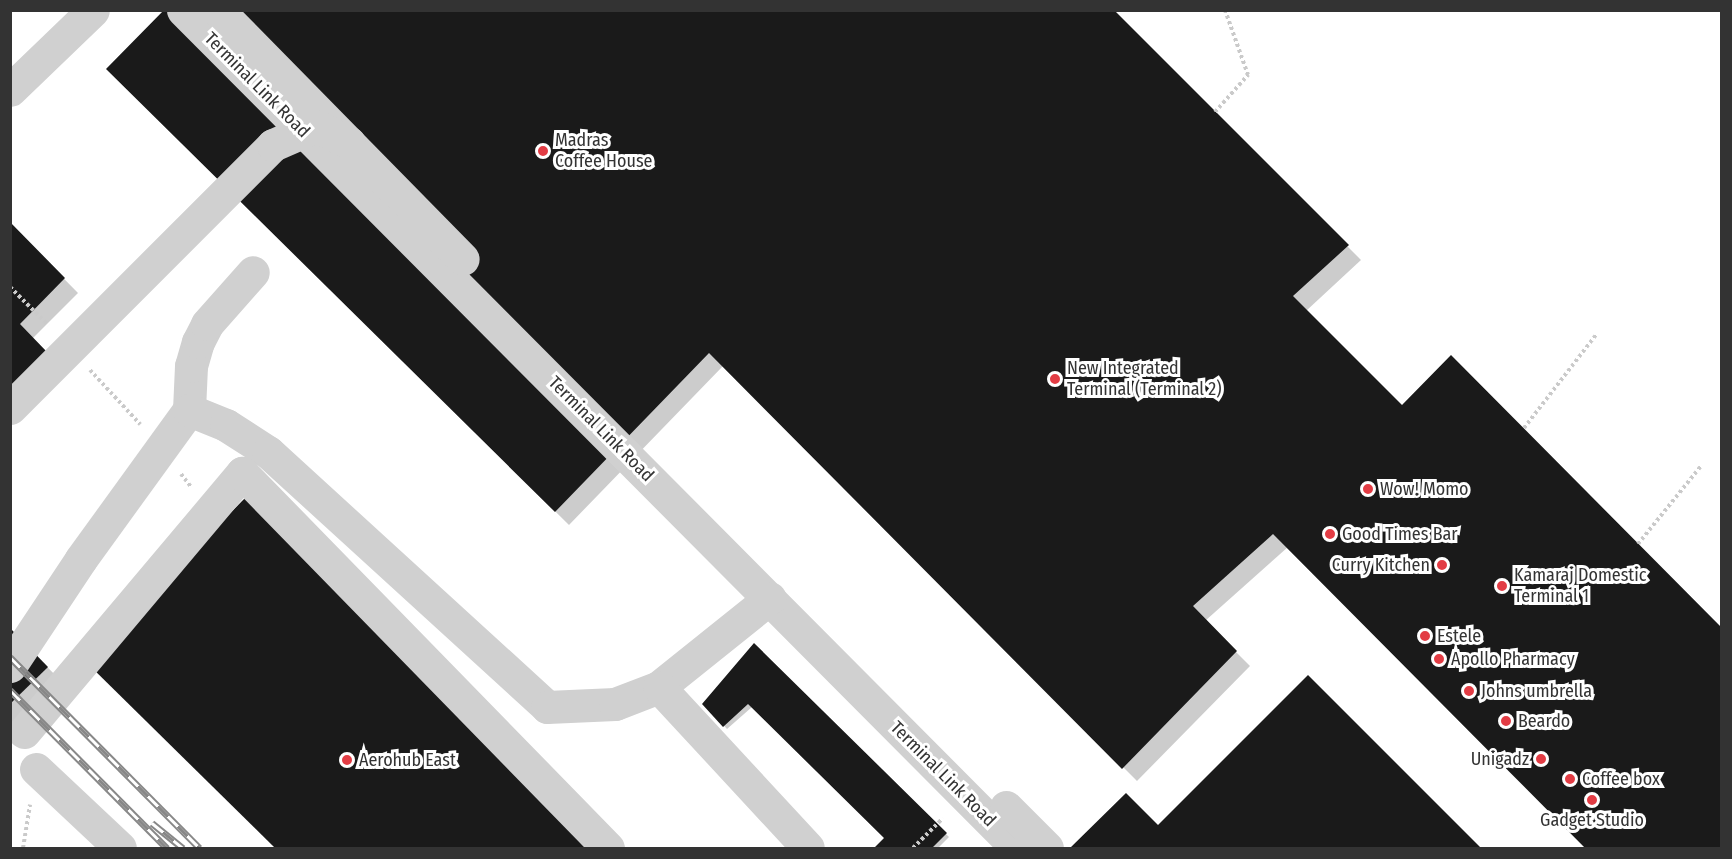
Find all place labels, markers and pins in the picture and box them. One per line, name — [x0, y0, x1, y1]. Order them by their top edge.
place label: Madras Coffee House — [555, 130, 652, 172]
marker: Madras Coffee House — [536, 144, 550, 158]
place label: New Integrated Terminal (Terminal 2) — [1067, 358, 1222, 400]
marker: New Integrated Terminal (Terminal 2) — [1048, 372, 1062, 386]
place label: Wow! Momo — [1380, 478, 1469, 500]
marker: Wow! Momo — [1361, 482, 1375, 496]
place label: Good Times Bar — [1342, 523, 1458, 545]
marker: Good Times Bar — [1323, 527, 1337, 541]
place label: Curry Kitchen — [1332, 554, 1430, 576]
marker: Curry Kitchen — [1435, 558, 1449, 572]
place label: Kamaraj Domestic Terminal 1 — [1514, 565, 1646, 608]
marker: Kamaraj Domestic Terminal 1 — [1495, 579, 1509, 593]
place label: Estele — [1437, 625, 1481, 647]
marker: Estele — [1418, 629, 1432, 643]
place label: Apollo Pharmacy — [1451, 648, 1575, 670]
marker: Apollo Pharmacy — [1432, 652, 1446, 666]
place label: Johns umbrella — [1481, 680, 1592, 702]
marker: Johns umbrella — [1462, 684, 1476, 698]
place label: Beardo — [1518, 710, 1570, 732]
marker: Beardo — [1499, 714, 1513, 728]
place label: Unigadz — [1471, 748, 1529, 770]
place label: Aerohub East — [359, 749, 456, 771]
marker: Unigadz — [1534, 752, 1548, 766]
marker: Aerohub East — [340, 753, 354, 767]
place label: Coffee box — [1582, 768, 1660, 790]
marker: Coffee box — [1563, 772, 1577, 786]
marker: Gadget Studio — [1585, 793, 1599, 807]
place label: Gadget Studio — [1540, 809, 1644, 831]

